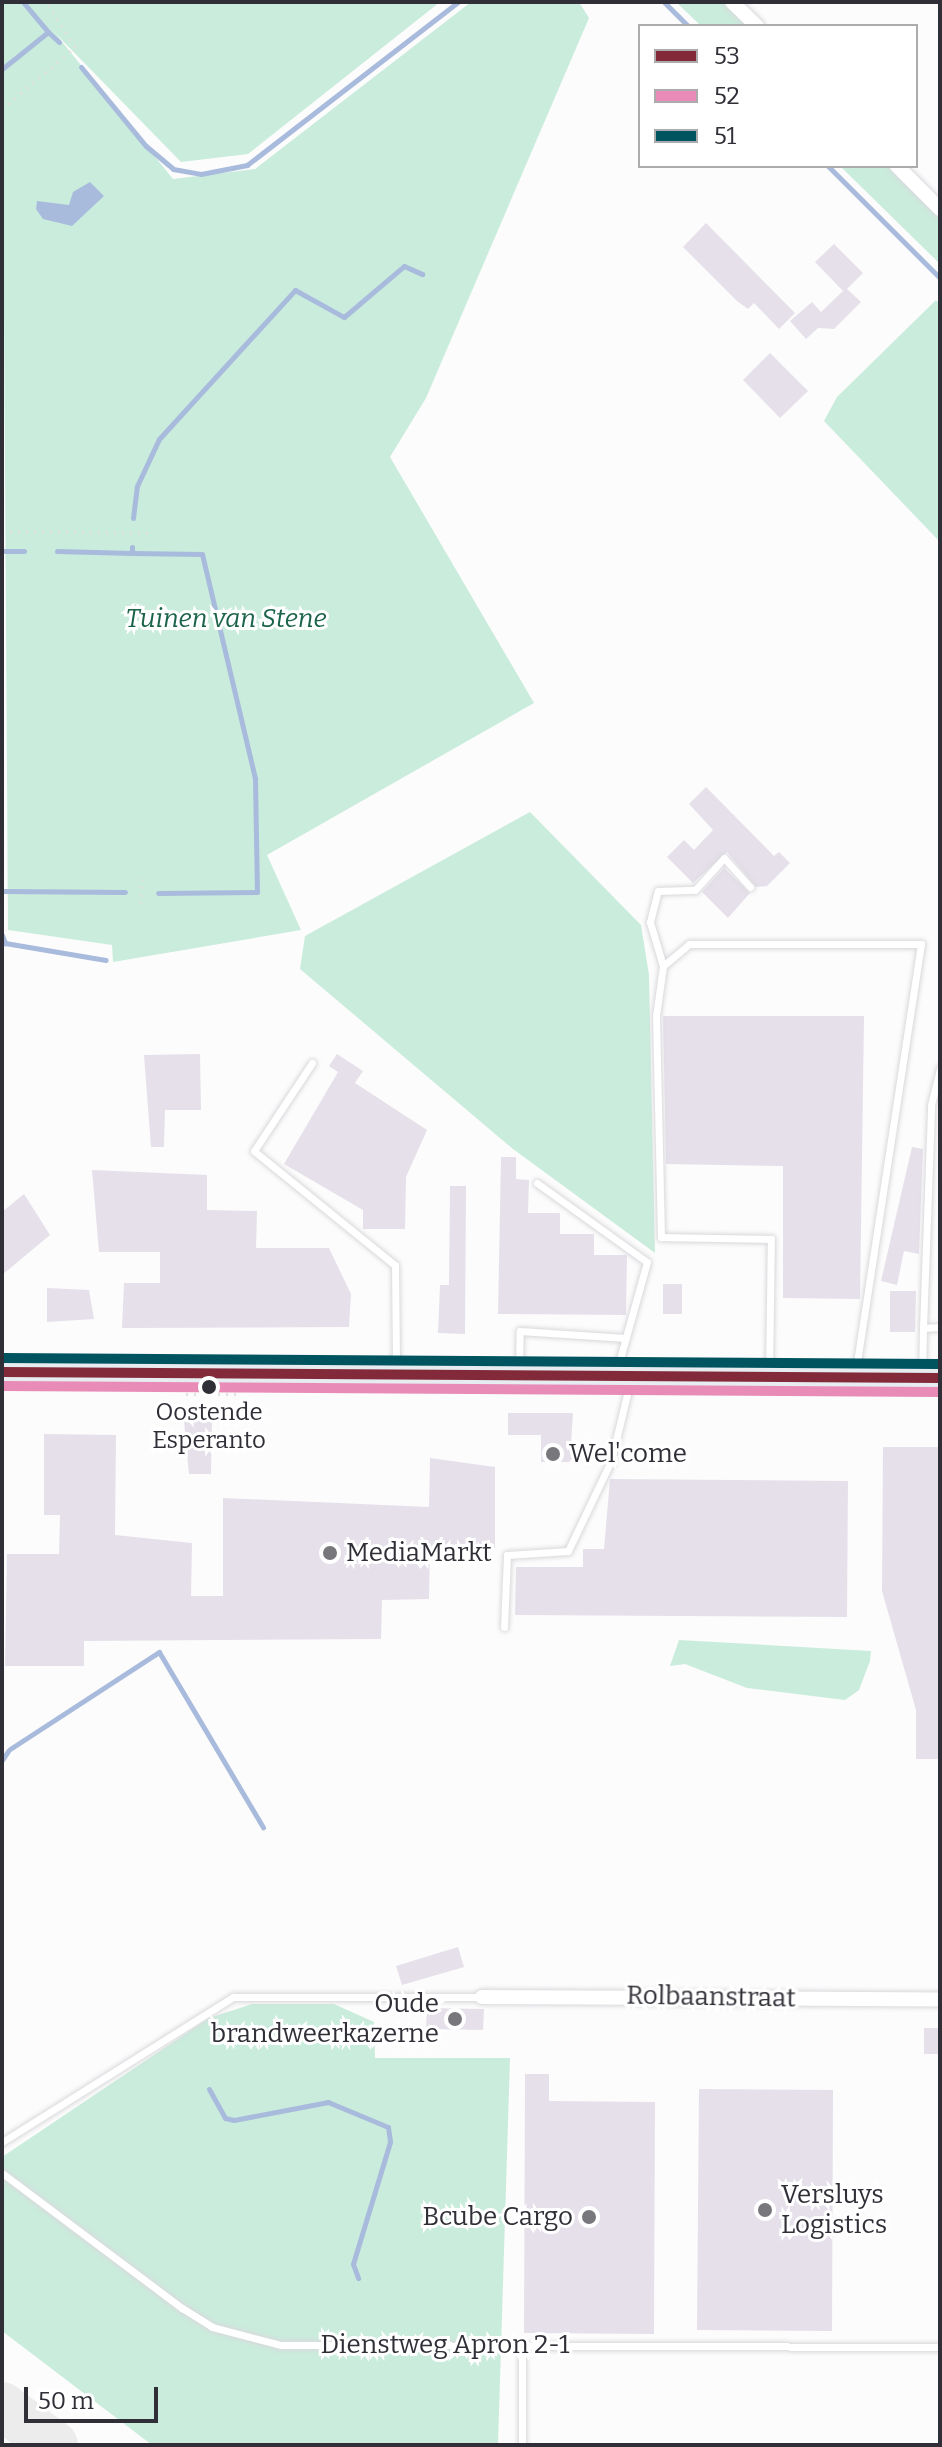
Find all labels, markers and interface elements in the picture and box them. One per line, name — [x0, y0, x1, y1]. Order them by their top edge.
legend — [638, 24, 918, 168]
text: 53 — [714, 42, 740, 70]
text: 52 — [714, 82, 739, 110]
text: 51 — [714, 122, 736, 150]
park label: Tuinen van Stene — [125, 603, 327, 635]
marker: Oostende Esperanto — [201, 1379, 217, 1395]
place label: Oostende Esperanto — [152, 1399, 266, 1455]
place label: Wel'come — [569, 1438, 687, 1470]
marker: Wel'come — [544, 1445, 562, 1463]
place label: MediaMarkt — [346, 1537, 492, 1569]
marker: MediaMarkt — [321, 1544, 339, 1562]
street label: Rolbaanstraat — [626, 1980, 796, 2014]
place label: Oude brandweerkazerne — [211, 1988, 439, 2050]
marker: Oude brandweerkazerne — [446, 2010, 464, 2028]
place label: Versluys Logistics — [781, 2179, 887, 2240]
place label: Bcube Cargo — [422, 2201, 573, 2233]
marker: Versluys Logistics — [756, 2201, 774, 2219]
marker: Bcube Cargo — [580, 2208, 598, 2226]
street label: Dienstweg Apron 2-1 — [321, 2329, 569, 2361]
scale bar — [28, 2371, 162, 2421]
text: 50 m — [38, 2387, 94, 2415]

